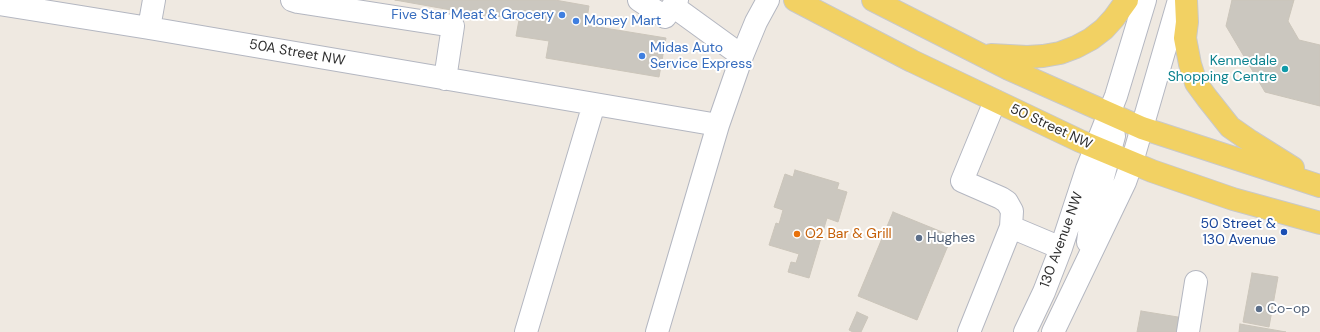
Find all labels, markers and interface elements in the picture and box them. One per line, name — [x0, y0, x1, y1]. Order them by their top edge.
place label: Five Star Meat & Grocery — [391, 7, 554, 23]
marker: Five Star Meat & Grocery — [557, 10, 567, 20]
place label: Money Mart — [584, 13, 661, 29]
marker: Money Mart — [571, 16, 581, 26]
street label: 50A Street NW — [248, 36, 346, 70]
place label: Midas Auto Service Express — [650, 40, 752, 72]
marker: Midas Auto Service Express — [637, 51, 647, 61]
place label: Kennedale Shopping Centre — [1168, 53, 1277, 86]
marker: Kennedale Shopping Centre — [1280, 64, 1290, 74]
street label: 50 Street NW — [1007, 101, 1095, 153]
street label: 130 Avenue NW — [1037, 190, 1087, 290]
place label: 50 Street & 130 Avenue — [1200, 216, 1276, 248]
place label: O2 Bar & Grill — [805, 226, 892, 242]
marker: 50 Street & 130 Avenue — [1279, 227, 1289, 237]
marker: O2 Bar & Grill — [792, 229, 802, 239]
place label: Hughes — [927, 230, 975, 246]
marker: Hughes — [914, 233, 924, 243]
place label: Co-op — [1267, 301, 1310, 317]
marker: Co-op — [1254, 304, 1264, 314]

